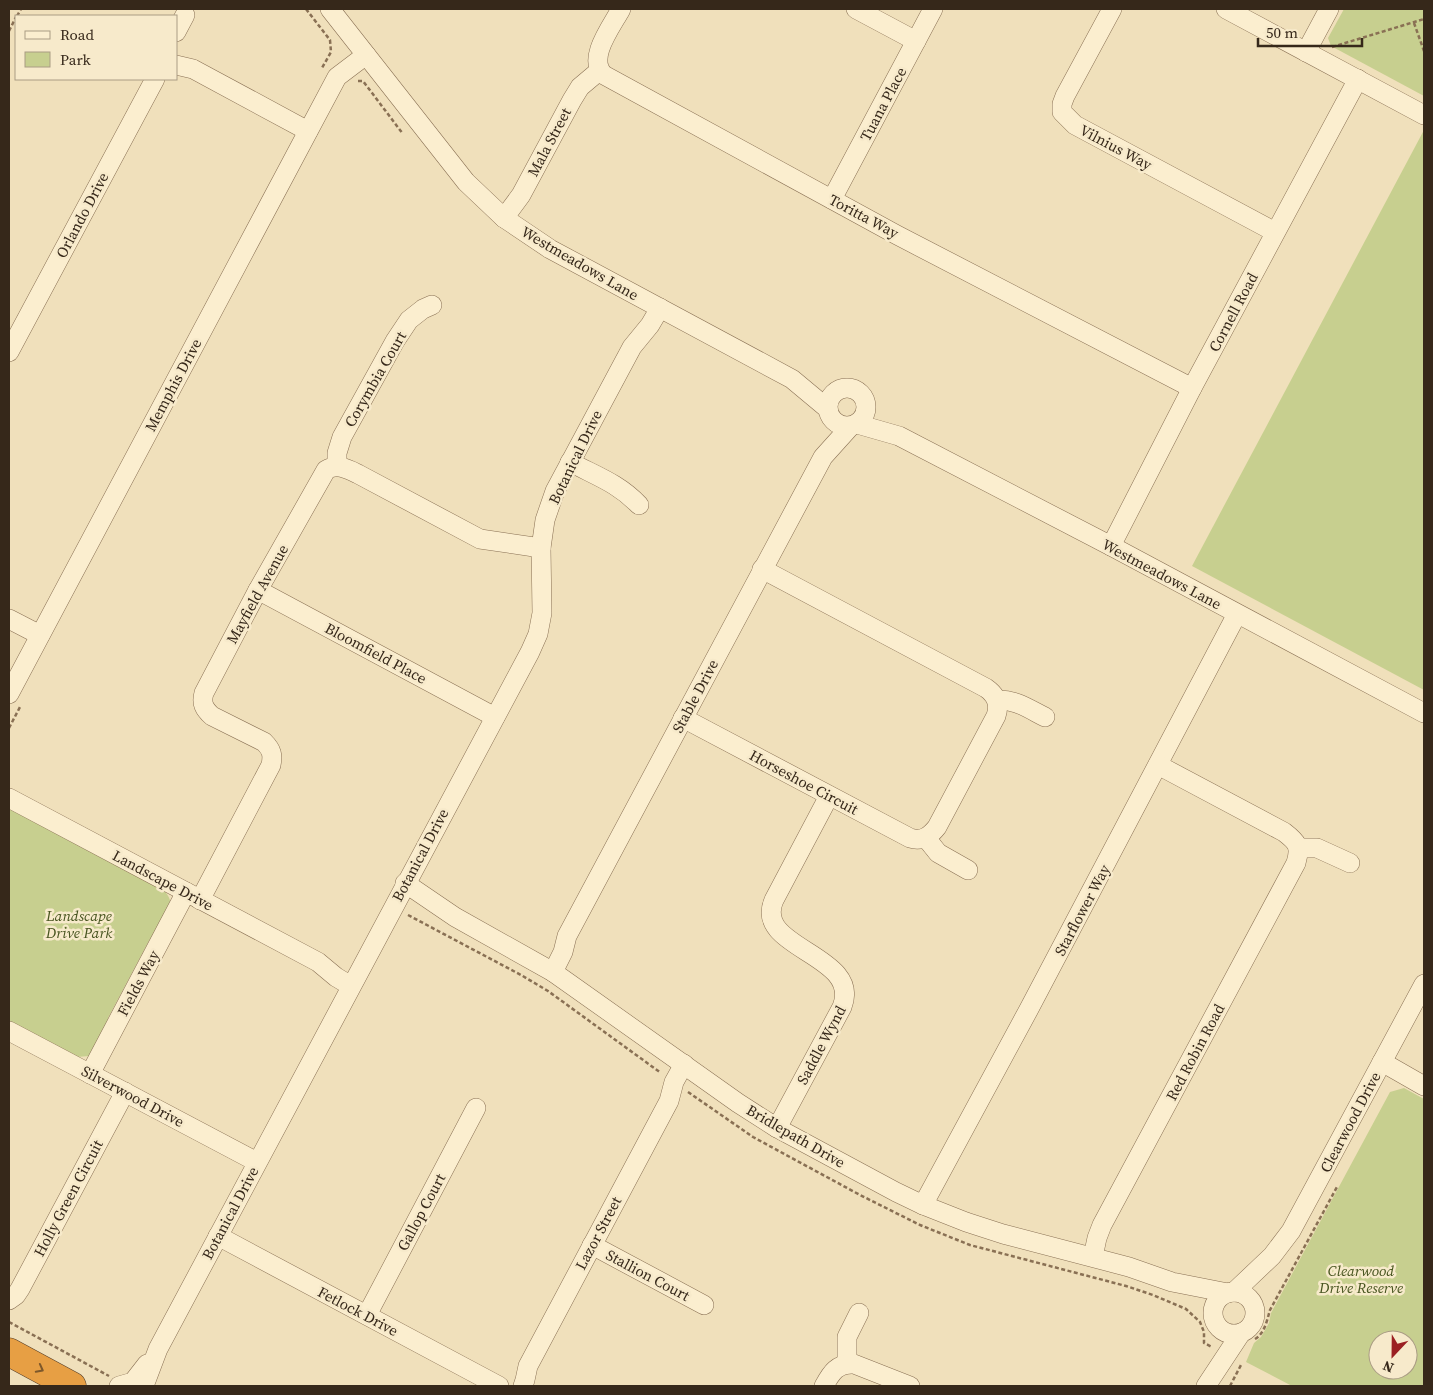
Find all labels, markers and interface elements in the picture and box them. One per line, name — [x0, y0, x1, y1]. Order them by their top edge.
legend — [15, 15, 178, 80]
scale bar — [1258, 15, 1362, 47]
text: 50 m — [1266, 22, 1298, 43]
text: Road — [60, 24, 94, 45]
text: Park — [60, 49, 92, 70]
street label: Tuana Place — [855, 63, 911, 145]
street label: Mala Street — [522, 104, 576, 180]
street label: Vilnius Way — [1076, 119, 1156, 175]
street label: Orlando Drive — [51, 168, 114, 261]
street label: Toritta Way — [825, 189, 903, 243]
street label: Westmeadows Lane — [517, 221, 643, 305]
street label: Cornell Road — [1203, 268, 1263, 355]
street label: Corymbia Court — [339, 327, 411, 431]
street label: Memphis Drive — [140, 335, 206, 435]
street label: Botanical Drive — [543, 406, 607, 508]
street label: Westmeadows Lane — [1099, 534, 1226, 614]
street label: Mayfield Avenue — [221, 540, 293, 648]
street label: Bloomfield Place — [321, 617, 431, 689]
street label: Stable Drive — [667, 655, 723, 736]
street label: Horseshoe Circuit — [746, 744, 862, 820]
street label: Botanical Drive — [387, 804, 454, 905]
street label: Landscape Drive — [109, 845, 217, 916]
street label: Starflower Way — [1049, 860, 1115, 959]
park label: Landscape Drive Park — [45, 905, 113, 943]
street label: Fields Way — [112, 946, 164, 1020]
street label: Red Robin Road — [1161, 1000, 1230, 1104]
street label: Saddle Wynd — [791, 1001, 851, 1088]
street label: Silverwood Drive — [78, 1060, 188, 1132]
street label: Clearwood Drive — [1315, 1068, 1386, 1176]
street label: Bridlepath Drive — [743, 1099, 849, 1173]
street label: Holly Green Circuit — [28, 1136, 108, 1260]
street label: Botanical Drive — [197, 1162, 264, 1263]
street label: Gallop Court — [392, 1169, 450, 1254]
street label: Lazor Street — [570, 1193, 626, 1273]
street label: Stallion Court — [602, 1244, 694, 1306]
park label: Clearwood Drive Reserve — [1318, 1260, 1403, 1298]
street label: Fetlock Drive — [314, 1281, 402, 1341]
north arrow — [1368, 1330, 1418, 1380]
text: N — [1380, 1356, 1397, 1378]
one-way arrow — [35, 1363, 44, 1373]

